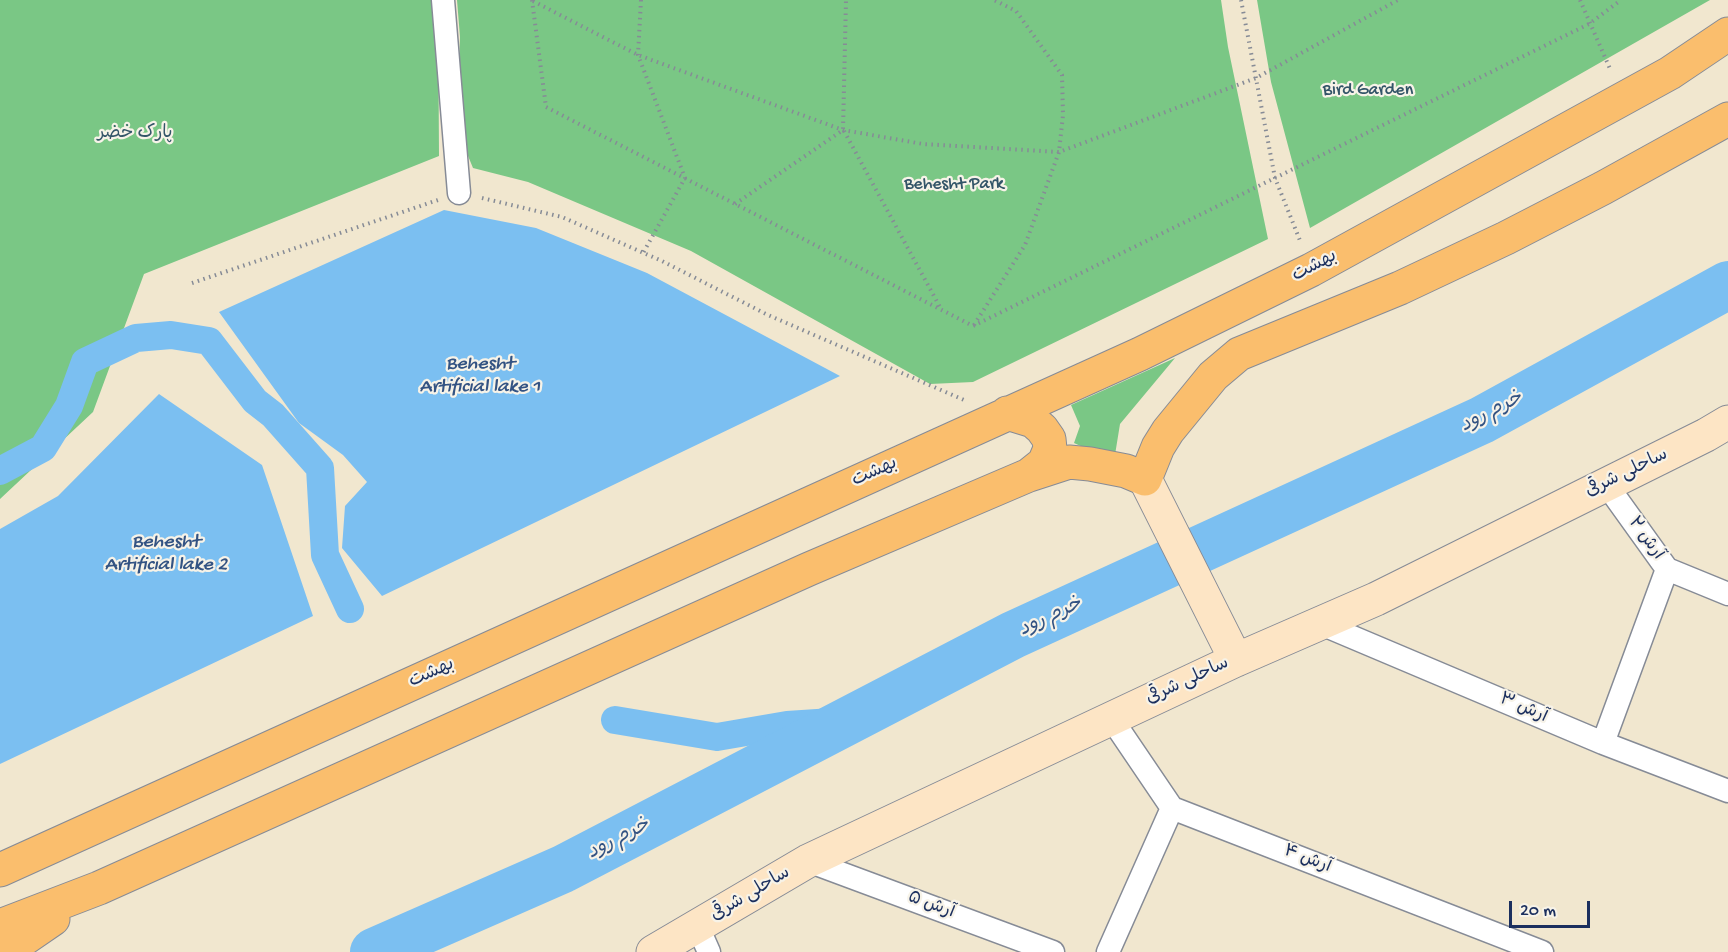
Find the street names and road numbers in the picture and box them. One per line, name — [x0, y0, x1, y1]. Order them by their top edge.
street label: بهشت — [1289, 246, 1341, 288]
street label: ساحلی شرقی — [1582, 445, 1672, 503]
street label: بهشت — [849, 453, 901, 493]
street label: آرش ۲ — [1622, 513, 1668, 565]
street label: ساحلی شرقی — [1143, 653, 1233, 711]
street label: بهشت — [406, 654, 458, 694]
street label: آرش ۳ — [1496, 689, 1550, 729]
street label: آرش ۴ — [1280, 841, 1334, 879]
street label: ساحلی شرقی — [707, 863, 795, 927]
street label: آرش ۵ — [905, 888, 957, 924]

